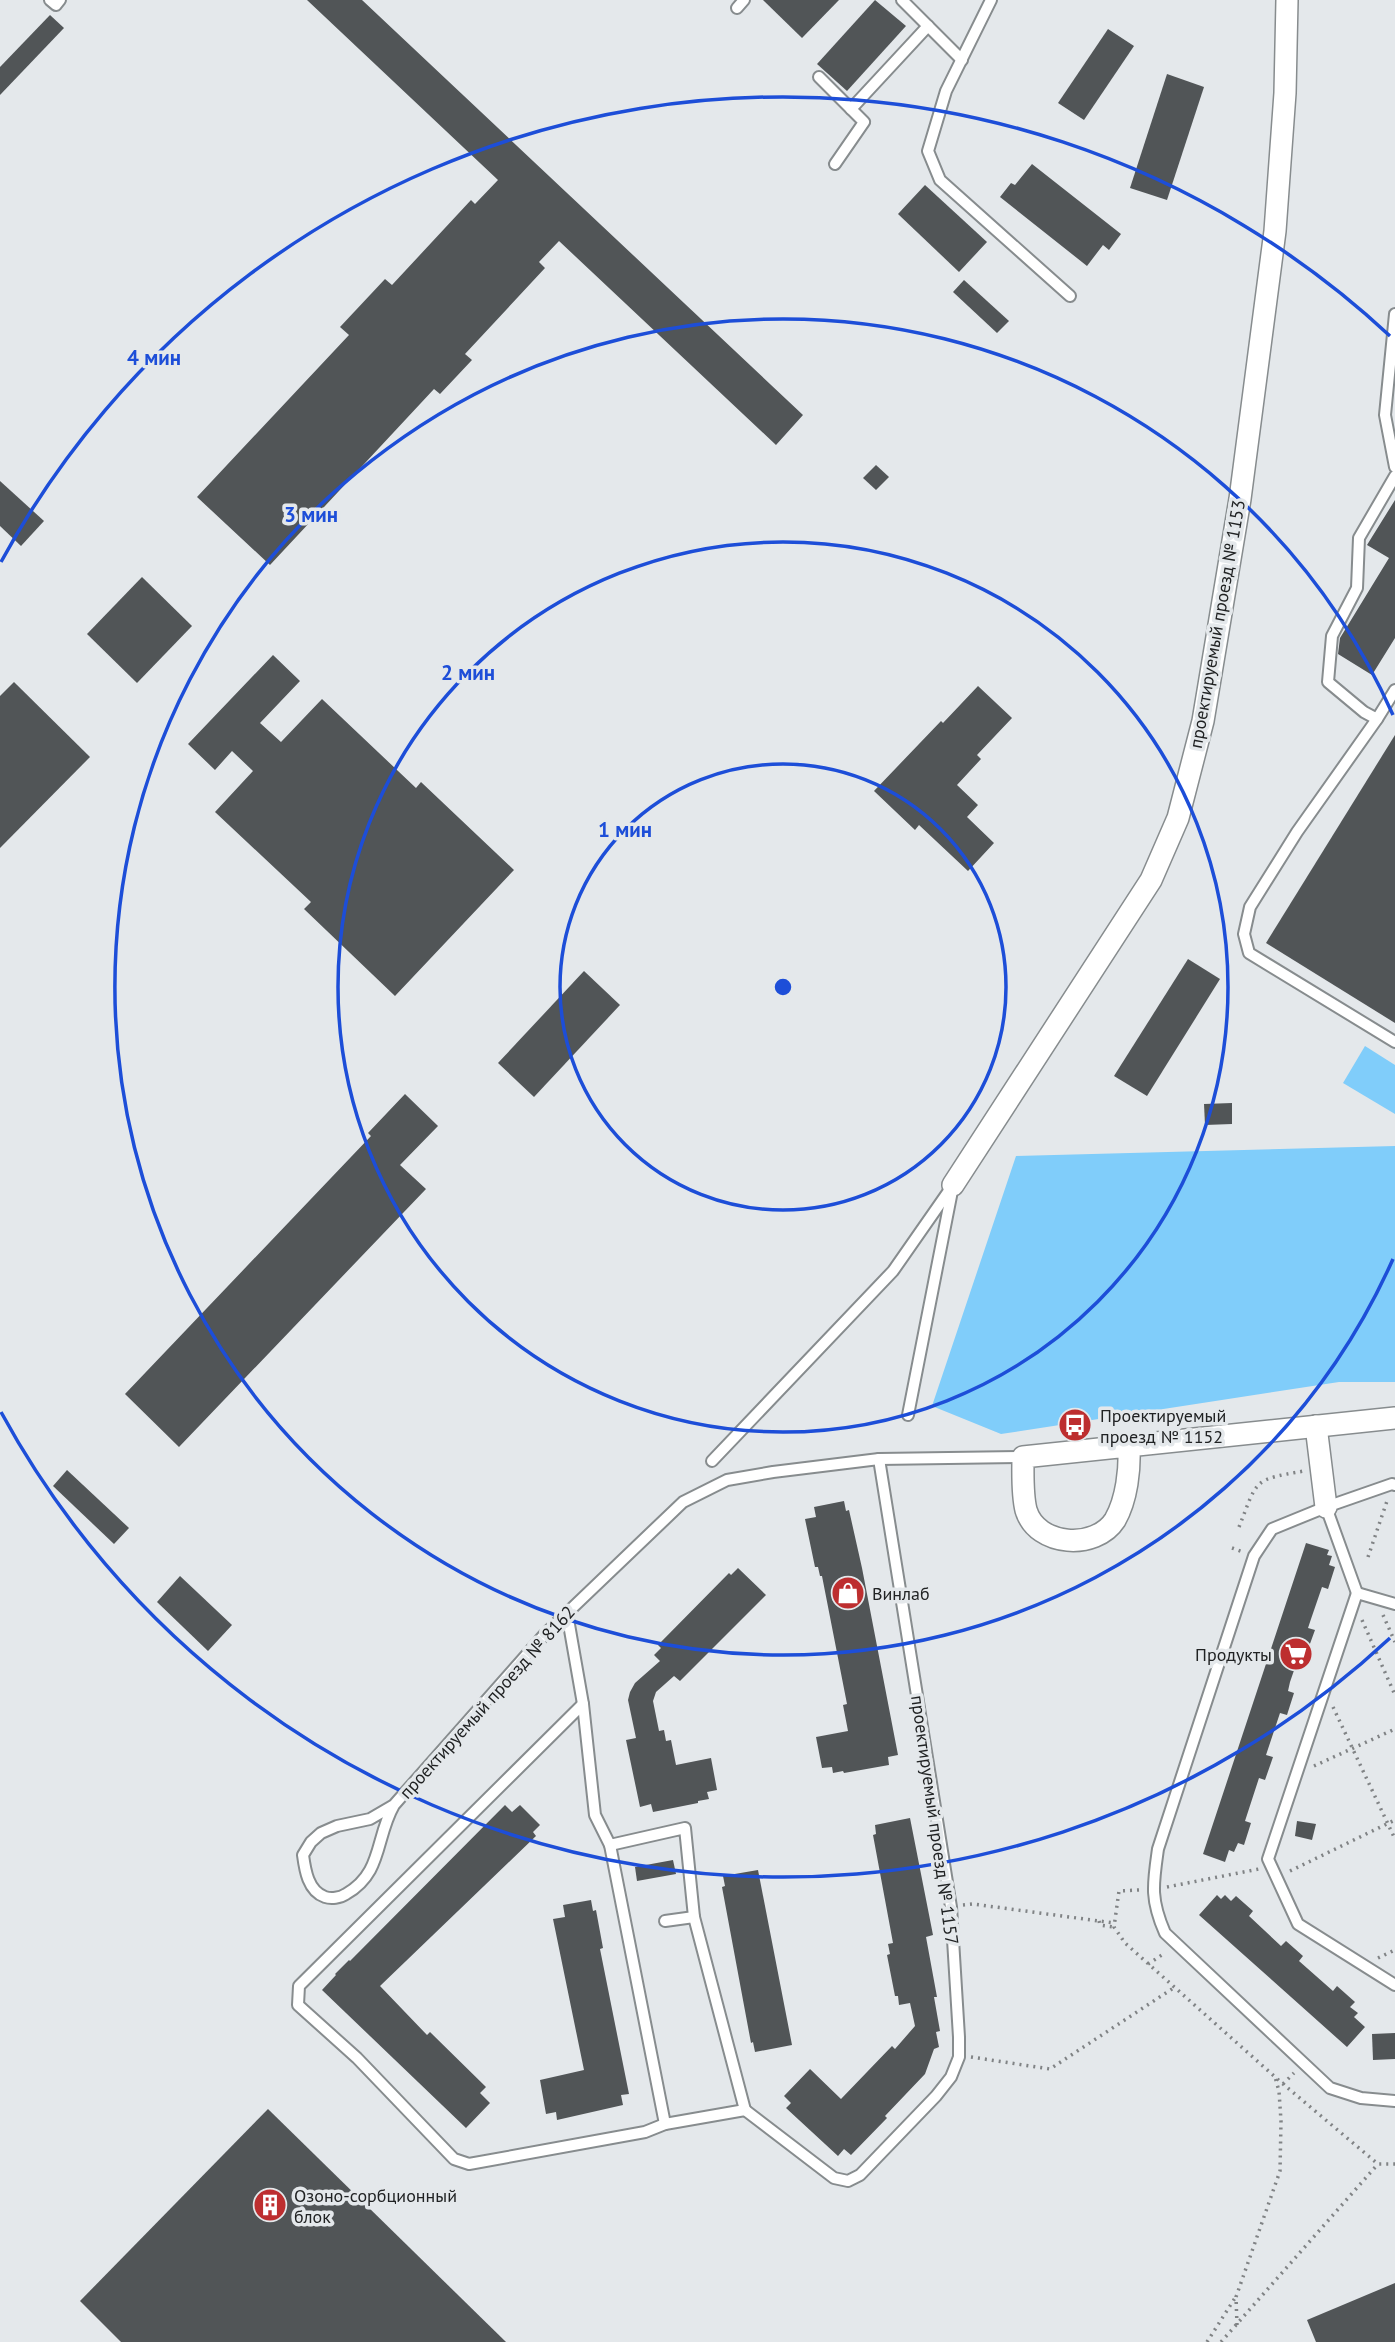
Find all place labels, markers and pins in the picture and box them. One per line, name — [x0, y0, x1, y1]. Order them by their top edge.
centre of rings — [771, 975, 795, 999]
place label: Проектируемый проезд № 1152 — [1100, 1404, 1226, 1448]
bus stop icon: Проектируемый проезд № 1152 — [1056, 1406, 1094, 1444]
shop icon: Винлаб — [829, 1574, 867, 1612]
place label: Винлаб — [872, 1582, 930, 1605]
supermarket icon: Продукты — [1277, 1635, 1315, 1673]
place label: Продукты — [1195, 1643, 1272, 1666]
place label: Озоно-сорбционный блок — [294, 2184, 457, 2228]
building icon: Озоно-сорбционный блок — [251, 2186, 289, 2224]

